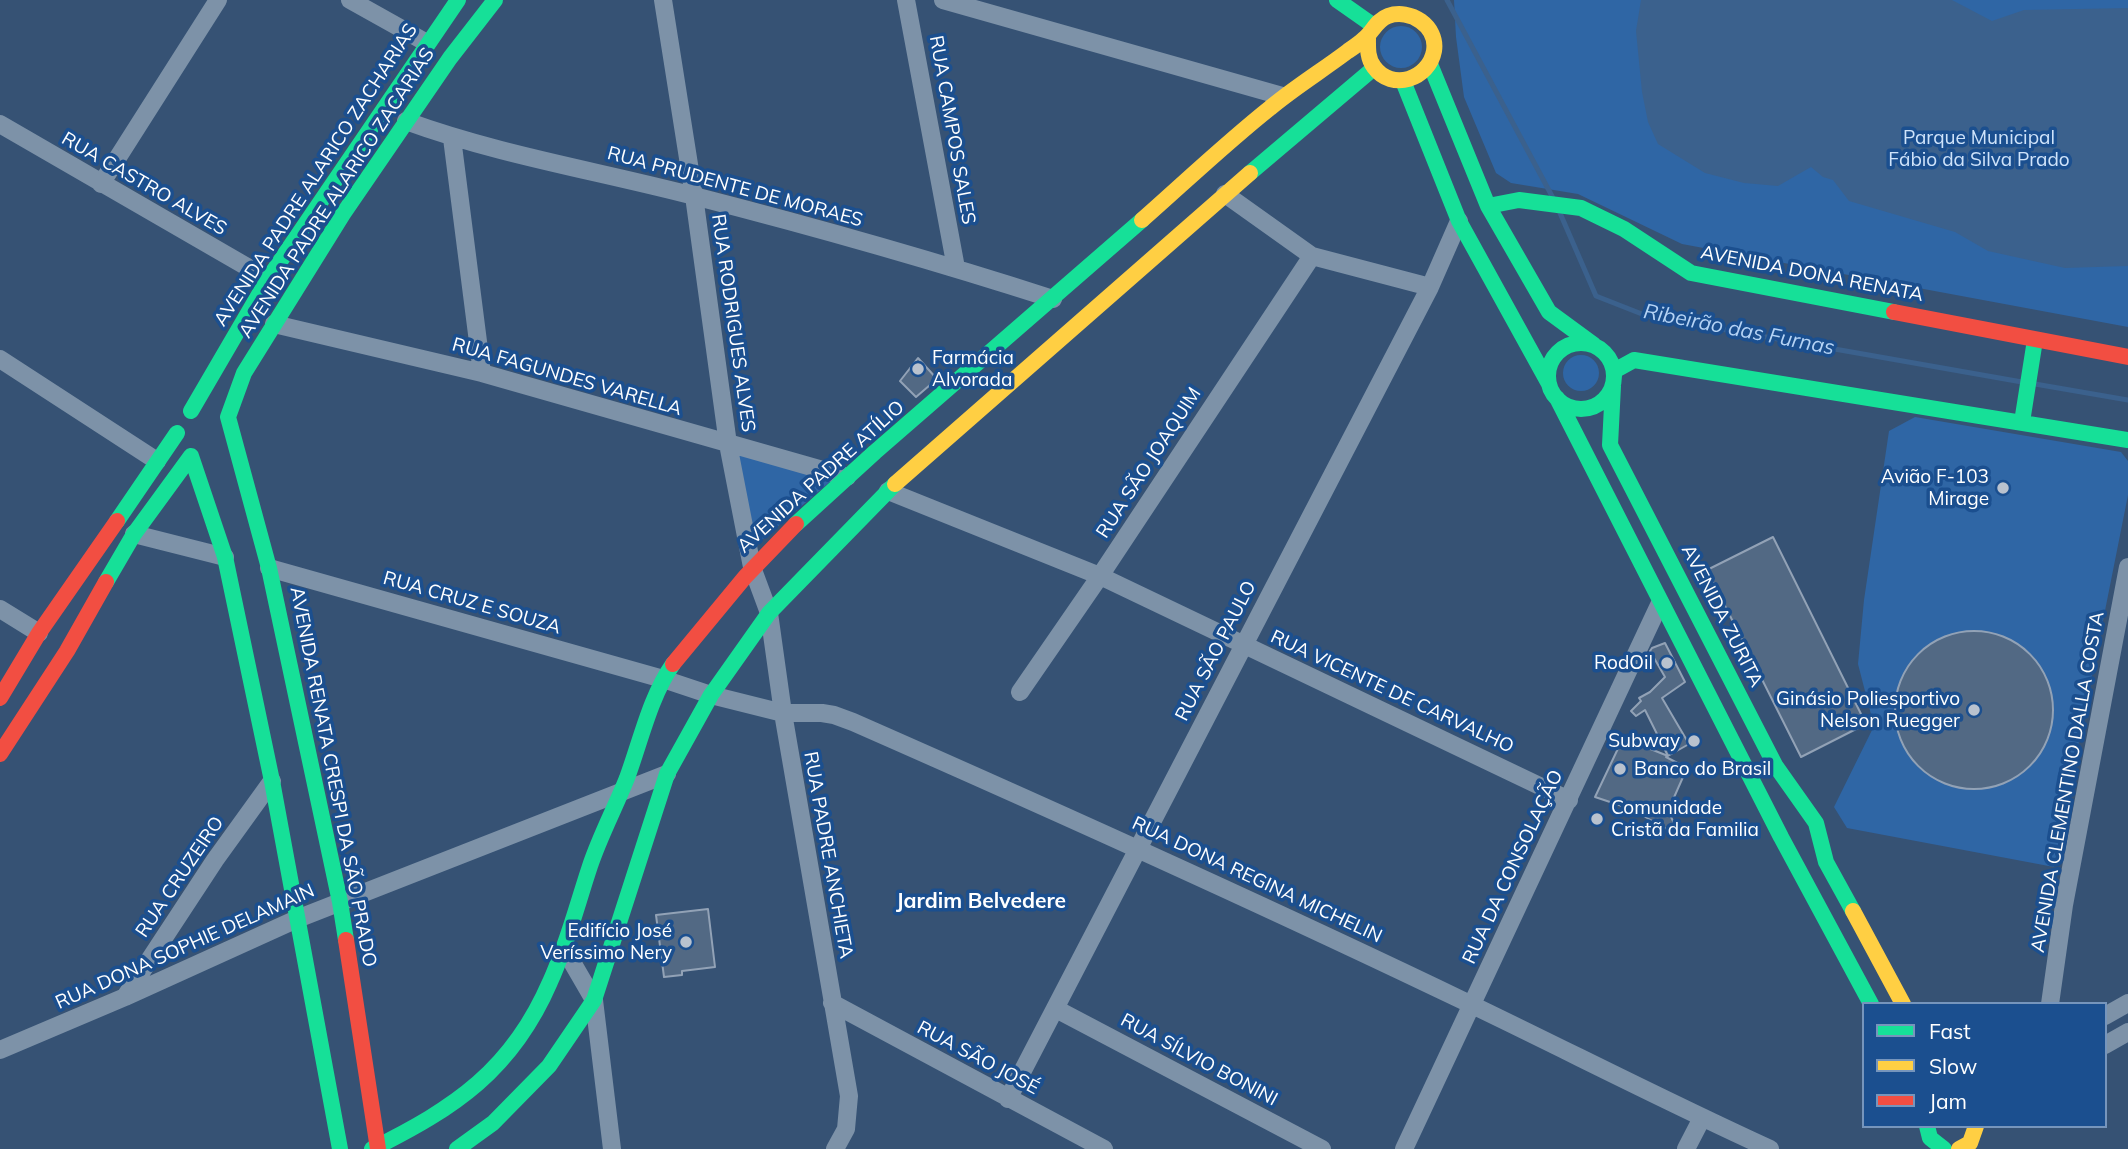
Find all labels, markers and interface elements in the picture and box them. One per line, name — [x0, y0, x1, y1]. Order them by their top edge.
street label: AVENIDA PADRE ALARICO ZACHARIAS — [209, 19, 423, 331]
street label: RUA CAMPOS SALES — [924, 34, 980, 226]
street label: AVENIDA PADRE ALARICO ZACARIAS — [235, 44, 439, 342]
street label: RUA CASTRO ALVES — [57, 127, 231, 241]
park label: Parque Municipal Fábio da Silva Prado — [1888, 127, 2070, 171]
street label: RUA PRUDENTE DE MORAES — [605, 142, 865, 232]
street label: RUA RODRIGUES ALVES — [706, 213, 760, 433]
street label: AVENIDA DONA RENATA — [1699, 241, 1925, 307]
water label: Ribeirão das Furnas — [1641, 299, 1837, 361]
street label: RUA FAGUNDES VARELLA — [450, 333, 684, 421]
place label: Farmácia Alvorada — [932, 347, 1014, 391]
marker: Farmácia Alvorada — [910, 361, 926, 377]
street label: RUA SÃO JOAQUIM — [1092, 383, 1206, 543]
street label: AVENIDA PADRE ATÍLIO — [733, 396, 909, 558]
place label: Avião F-103 Mirage — [1881, 466, 1989, 510]
marker: Avião F-103 Mirage — [1995, 480, 2011, 496]
street label: AVENIDA ZURITA — [1676, 541, 1768, 691]
street label: RUA CRUZ E SOUZA — [381, 567, 563, 639]
street label: RUA SÃO PAULO — [1171, 577, 1261, 725]
street label: AVENIDA RENATA CRESPI DA SÃO PRADO — [285, 585, 381, 969]
street label: AVENIDA CLEMENTINO DALLA COSTA — [2027, 610, 2109, 954]
street label: RUA VICENTE DE CARVALHO — [1267, 626, 1517, 758]
place label: RodOil — [1594, 652, 1653, 674]
marker: RodOil — [1659, 655, 1675, 671]
place label: Ginásio Poliesportivo Nelson Ruegger — [1776, 688, 1960, 732]
marker: Ginásio Poliesportivo Nelson Ruegger — [1966, 702, 1982, 718]
place label: Subway — [1608, 730, 1680, 752]
marker: Subway — [1686, 733, 1702, 749]
street label: RUA PADRE ANCHIETA — [799, 750, 857, 960]
place label: Banco do Brasil — [1634, 758, 1771, 780]
marker: Banco do Brasil — [1612, 761, 1628, 777]
street label: RUA DA CONSOLAÇÃO — [1458, 766, 1568, 968]
place label: Comunidade Cristã da Familia — [1611, 797, 1759, 841]
marker: Comunidade Cristã da Familia — [1589, 811, 1605, 827]
street label: RUA CRUZEIRO — [131, 812, 229, 942]
street label: RUA DONA REGINA MICHELIN — [1128, 812, 1386, 948]
street label: RUA DONA SOPHIE DELAMAIN — [52, 879, 318, 1015]
district label: Jardim Belvedere — [896, 889, 1066, 915]
place label: Edifício José Veríssimo Nery — [540, 920, 672, 964]
marker: Edifício José Veríssimo Nery — [678, 934, 694, 950]
legend — [1862, 1002, 2107, 1128]
street label: RUA SÍLVIO BONINI — [1116, 1009, 1282, 1111]
street label: RUA SÃO JOSÉ — [913, 1016, 1043, 1100]
text: Fast — [1929, 1018, 1971, 1044]
text: Slow — [1929, 1053, 1977, 1079]
text: Jam — [1929, 1088, 1967, 1114]

